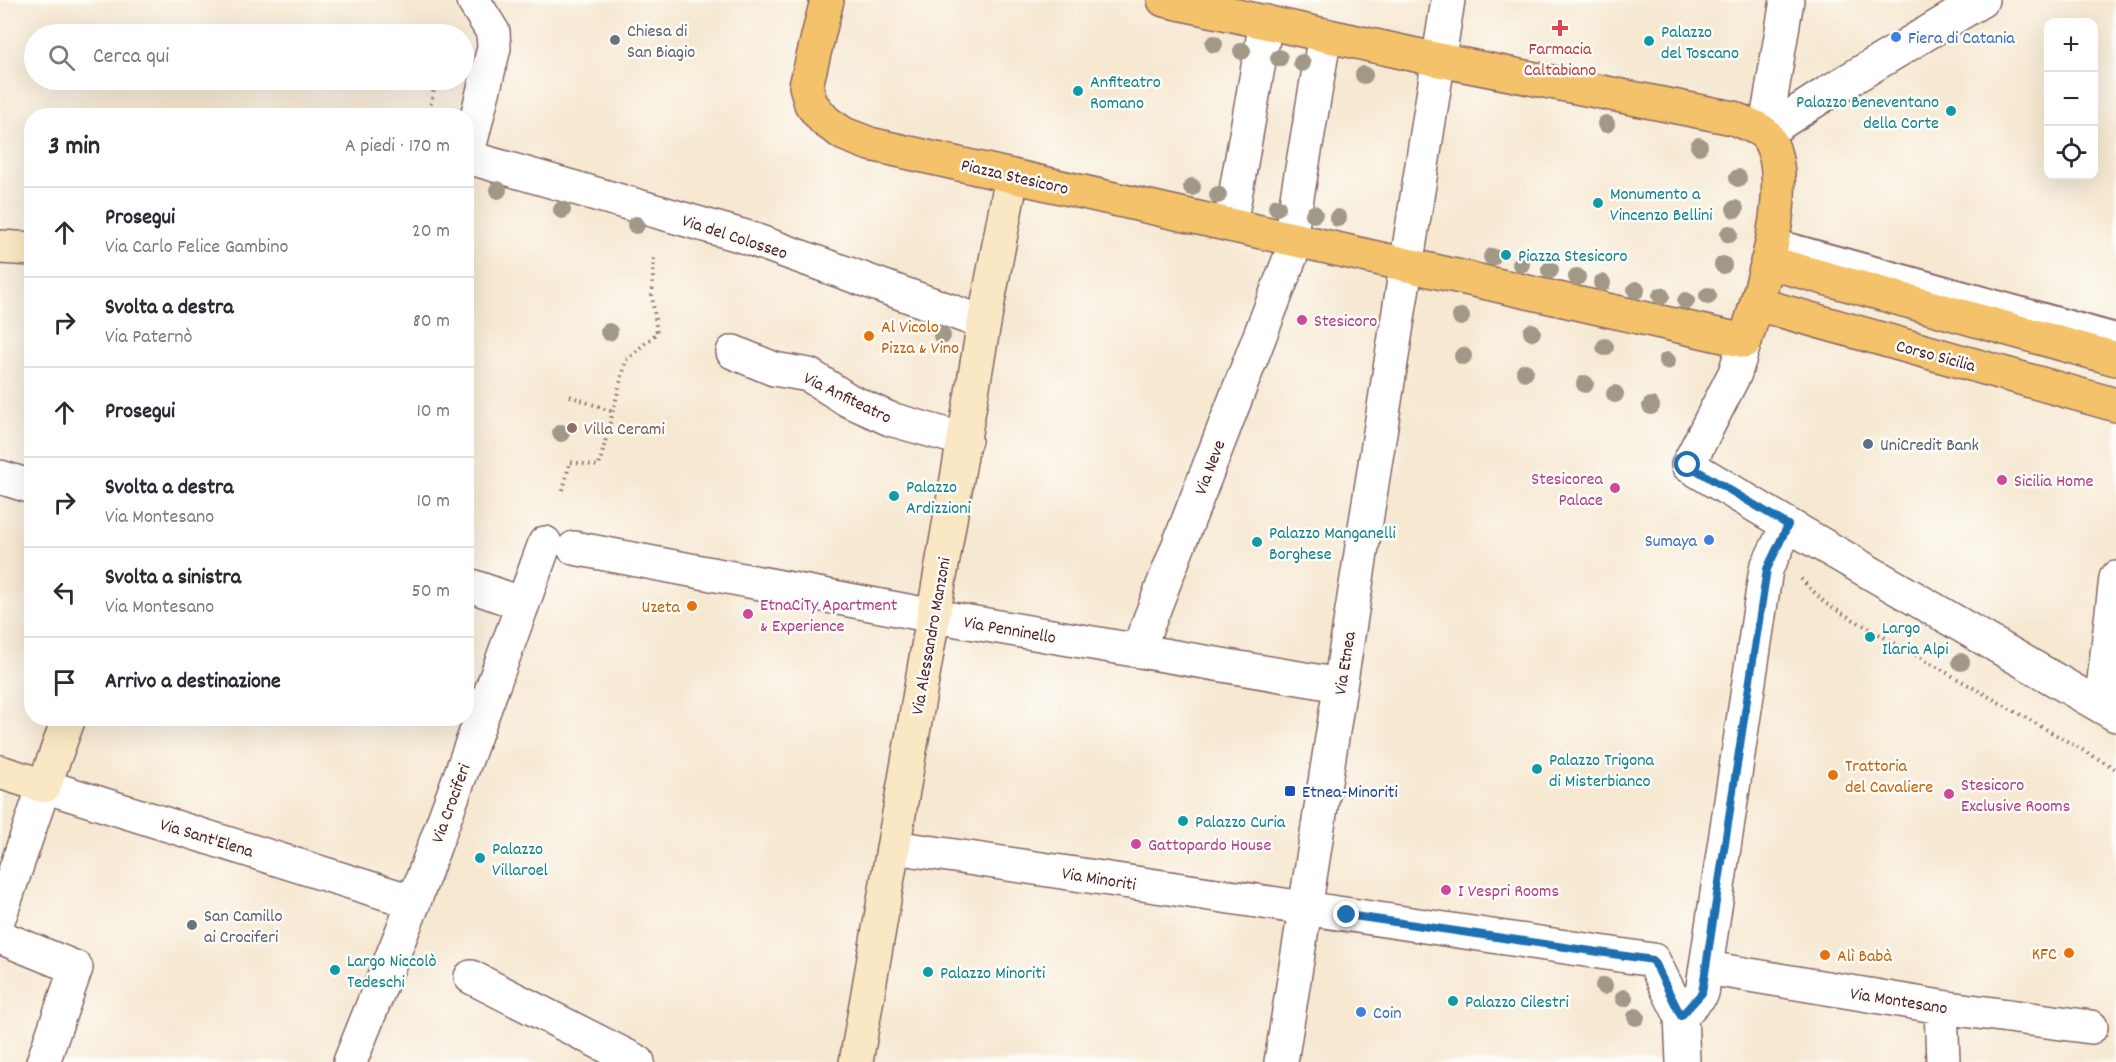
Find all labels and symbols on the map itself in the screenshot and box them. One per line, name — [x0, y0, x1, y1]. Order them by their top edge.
place label: Chiesa di San Biagio — [627, 20, 695, 66]
marker: Farmacia Caltabiano — [1553, 21, 1567, 35]
place label: Palazzo del Toscano — [1661, 21, 1739, 67]
place label: Fiera di Catania — [1908, 27, 2015, 52]
marker: Fiera di Catania — [1889, 30, 1903, 44]
marker: Chiesa di San Biagio — [608, 33, 622, 47]
marker: Palazzo del Toscano — [1642, 34, 1656, 48]
place label: Farmacia Caltabiano — [1524, 38, 1596, 84]
place label: Anfiteatro Romano — [1090, 71, 1161, 117]
marker: Anfiteatro Romano — [1071, 84, 1085, 98]
place label: Palazzo Beneventano della Corte — [1796, 91, 1939, 137]
marker: Palazzo Beneventano della Corte — [1944, 104, 1958, 118]
street label: Piazza Stesicoro — [958, 154, 1071, 203]
place label: Monumento a Vincenzo Bellini — [1610, 183, 1713, 229]
marker: Monumento a Vincenzo Bellini — [1591, 196, 1605, 210]
street label: Via del Colosseo — [678, 210, 790, 267]
place label: Piazza Stesicoro — [1518, 245, 1627, 270]
marker: Piazza Stesicoro — [1499, 248, 1513, 262]
place label: Stesicoro — [1314, 310, 1377, 335]
marker: Stesicoro — [1295, 313, 1309, 327]
place label: Al Vicolo Pizza & Vino — [881, 316, 959, 362]
marker: Al Vicolo Pizza & Vino — [862, 329, 876, 343]
street label: Corso Sicilia — [1893, 335, 1978, 380]
street label: Via Anfiteatro — [799, 367, 895, 431]
place label: Villa Cerami — [584, 418, 665, 443]
marker: Villa Cerami — [565, 421, 579, 435]
place label: UniCredit Bank — [1880, 434, 1979, 459]
street label: Via Neve — [1189, 437, 1233, 499]
marker: UniCredit Bank — [1861, 437, 1875, 451]
route start — [1674, 451, 1700, 477]
place label: Stesicorea Palace — [1531, 468, 1604, 514]
place label: Sicilia Home — [2014, 470, 2093, 495]
marker: Sicilia Home — [1995, 473, 2009, 487]
place label: Palazzo Ardizzioni — [906, 476, 971, 522]
marker: Stesicorea Palace — [1608, 481, 1622, 495]
marker: Palazzo Ardizzioni — [887, 489, 901, 503]
place label: Palazzo Manganelli Borghese — [1269, 522, 1396, 568]
place label: Sumaya — [1645, 530, 1698, 555]
marker: Sumaya — [1702, 533, 1716, 547]
marker: Palazzo Manganelli Borghese — [1250, 535, 1264, 549]
street label: Via Alessandro Manzoni — [906, 556, 959, 717]
place label: EtnaCiTy Apartment & Experience — [760, 594, 898, 640]
place label: Uzeta — [641, 596, 681, 621]
marker: Uzeta — [685, 599, 699, 613]
marker: EtnaCiTy Apartment & Experience — [741, 607, 755, 621]
street label: Via Penninello — [961, 611, 1058, 652]
place label: Largo Ilaria Alpi — [1882, 617, 1949, 663]
street label: Via Etnea — [1329, 629, 1364, 697]
marker: Largo Ilaria Alpi — [1863, 630, 1877, 644]
place label: Palazzo Trigona di Misterbianco — [1549, 749, 1655, 795]
place label: Trattoria del Cavaliere — [1845, 755, 1933, 801]
street label: Via Crociferi — [426, 761, 478, 847]
marker: Palazzo Trigona di Misterbianco — [1530, 762, 1544, 776]
marker: Trattoria del Cavaliere — [1826, 768, 1840, 782]
place label: Stesicoro Exclusive Rooms — [1961, 774, 2070, 820]
place label: Etnea-Minoriti — [1302, 781, 1398, 806]
marker: Etnea-Minoriti — [1283, 784, 1297, 798]
marker: Stesicoro Exclusive Rooms — [1942, 787, 1956, 801]
place label: Palazzo Curia — [1195, 811, 1286, 836]
street label: Via Sant'Elena — [156, 813, 257, 866]
marker: Palazzo Curia — [1176, 814, 1190, 828]
place label: Gattopardo House — [1148, 834, 1271, 859]
marker: Gattopardo House — [1129, 837, 1143, 851]
place label: Palazzo Villaroel — [492, 838, 549, 884]
marker: Palazzo Villaroel — [473, 851, 487, 865]
street label: Via Minoriti — [1060, 862, 1137, 899]
place label: I Vespri Rooms — [1458, 880, 1559, 905]
marker: I Vespri Rooms — [1439, 883, 1453, 897]
route end — [1333, 901, 1359, 927]
place label: San Camillo ai Crociferi — [204, 905, 282, 951]
marker: San Camillo ai Crociferi — [185, 918, 199, 932]
place label: KFC — [2032, 943, 2057, 968]
place label: Alì Babà — [1837, 945, 1892, 970]
marker: KFC — [2062, 946, 2076, 960]
marker: Alì Babà — [1818, 948, 1832, 962]
place label: Largo Niccolò Tedeschi — [347, 950, 436, 996]
place label: Palazzo Minoriti — [940, 962, 1045, 987]
marker: Largo Niccolò Tedeschi — [328, 963, 342, 977]
marker: Palazzo Minoriti — [921, 965, 935, 979]
street label: Via Montesano — [1848, 982, 1949, 1023]
place label: Palazzo Cilestri — [1465, 991, 1569, 1016]
marker: Palazzo Cilestri — [1446, 994, 1460, 1008]
place label: Coin — [1373, 1002, 1402, 1027]
marker: Coin — [1354, 1005, 1368, 1019]

